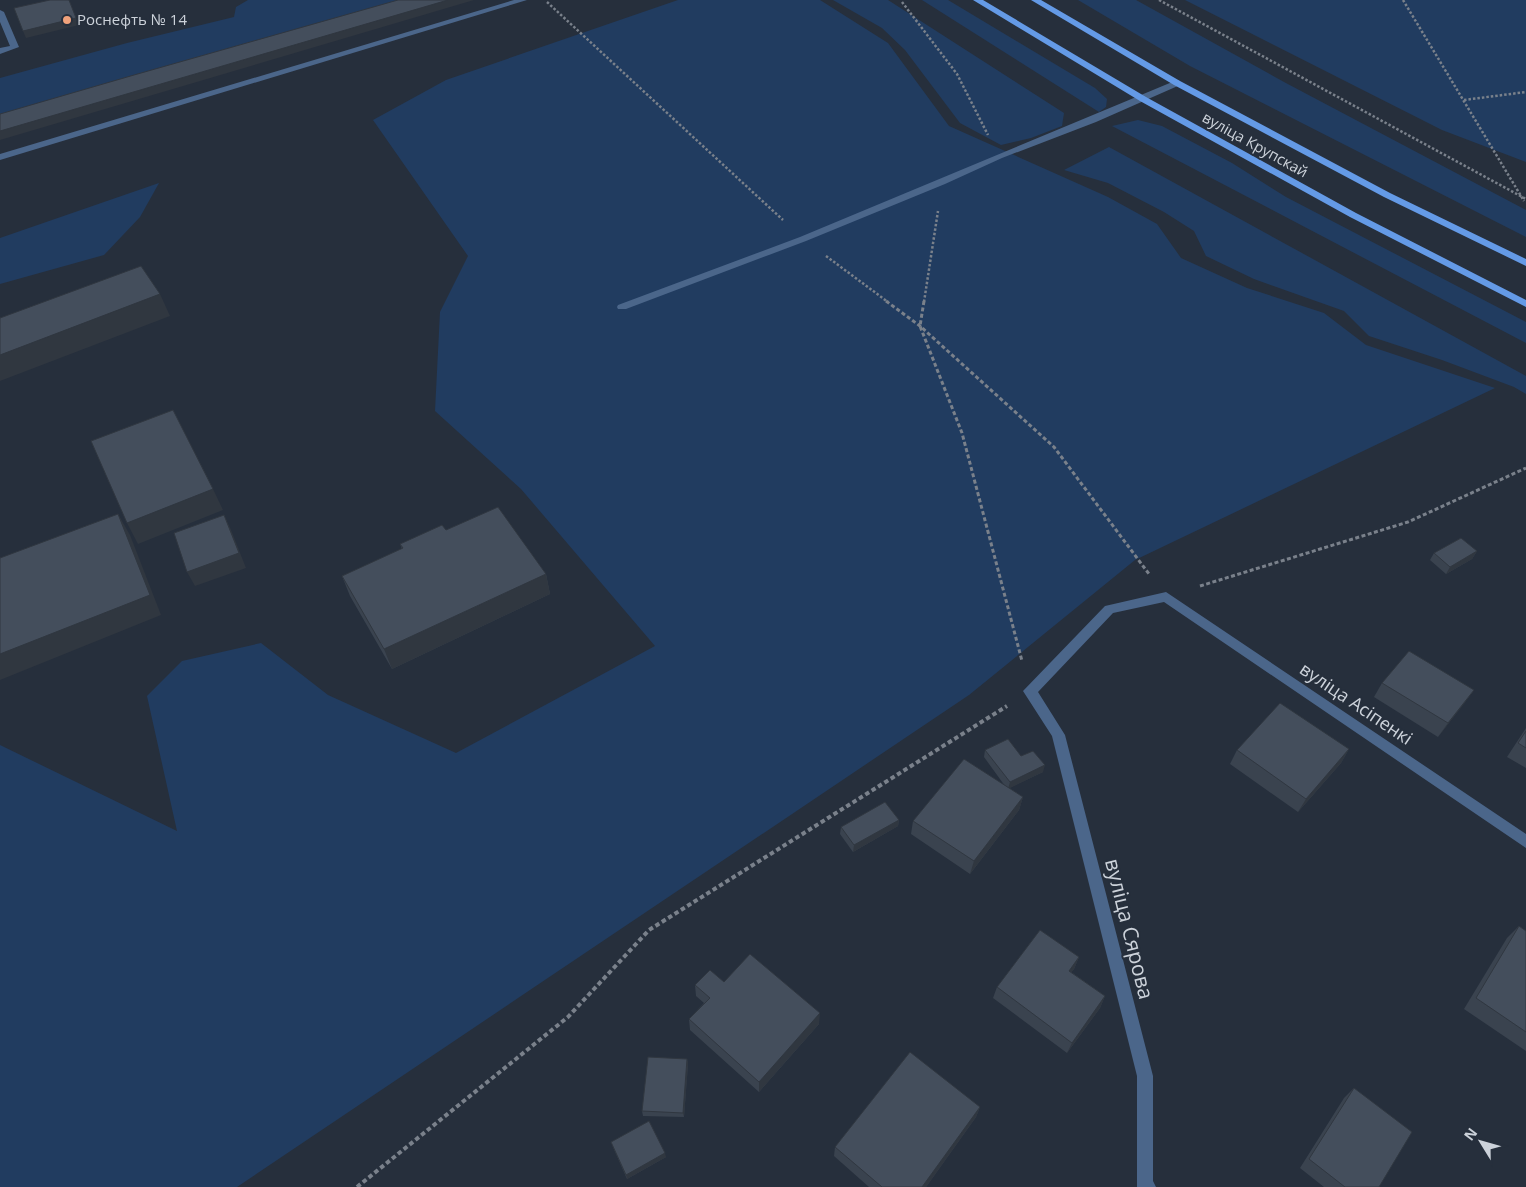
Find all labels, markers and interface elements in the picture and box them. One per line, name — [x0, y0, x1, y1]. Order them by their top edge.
place label: Роснефть № 14 — [77, 9, 187, 29]
marker: Роснефть № 14 — [61, 14, 73, 26]
street label: вуліца Крупскай — [1199, 107, 1312, 181]
street label: вуліца Асіпенкі — [1295, 657, 1418, 750]
street label: вуліца Сярова — [1099, 855, 1161, 1002]
north arrow — [1456, 1117, 1506, 1167]
text: N — [1459, 1124, 1481, 1144]

